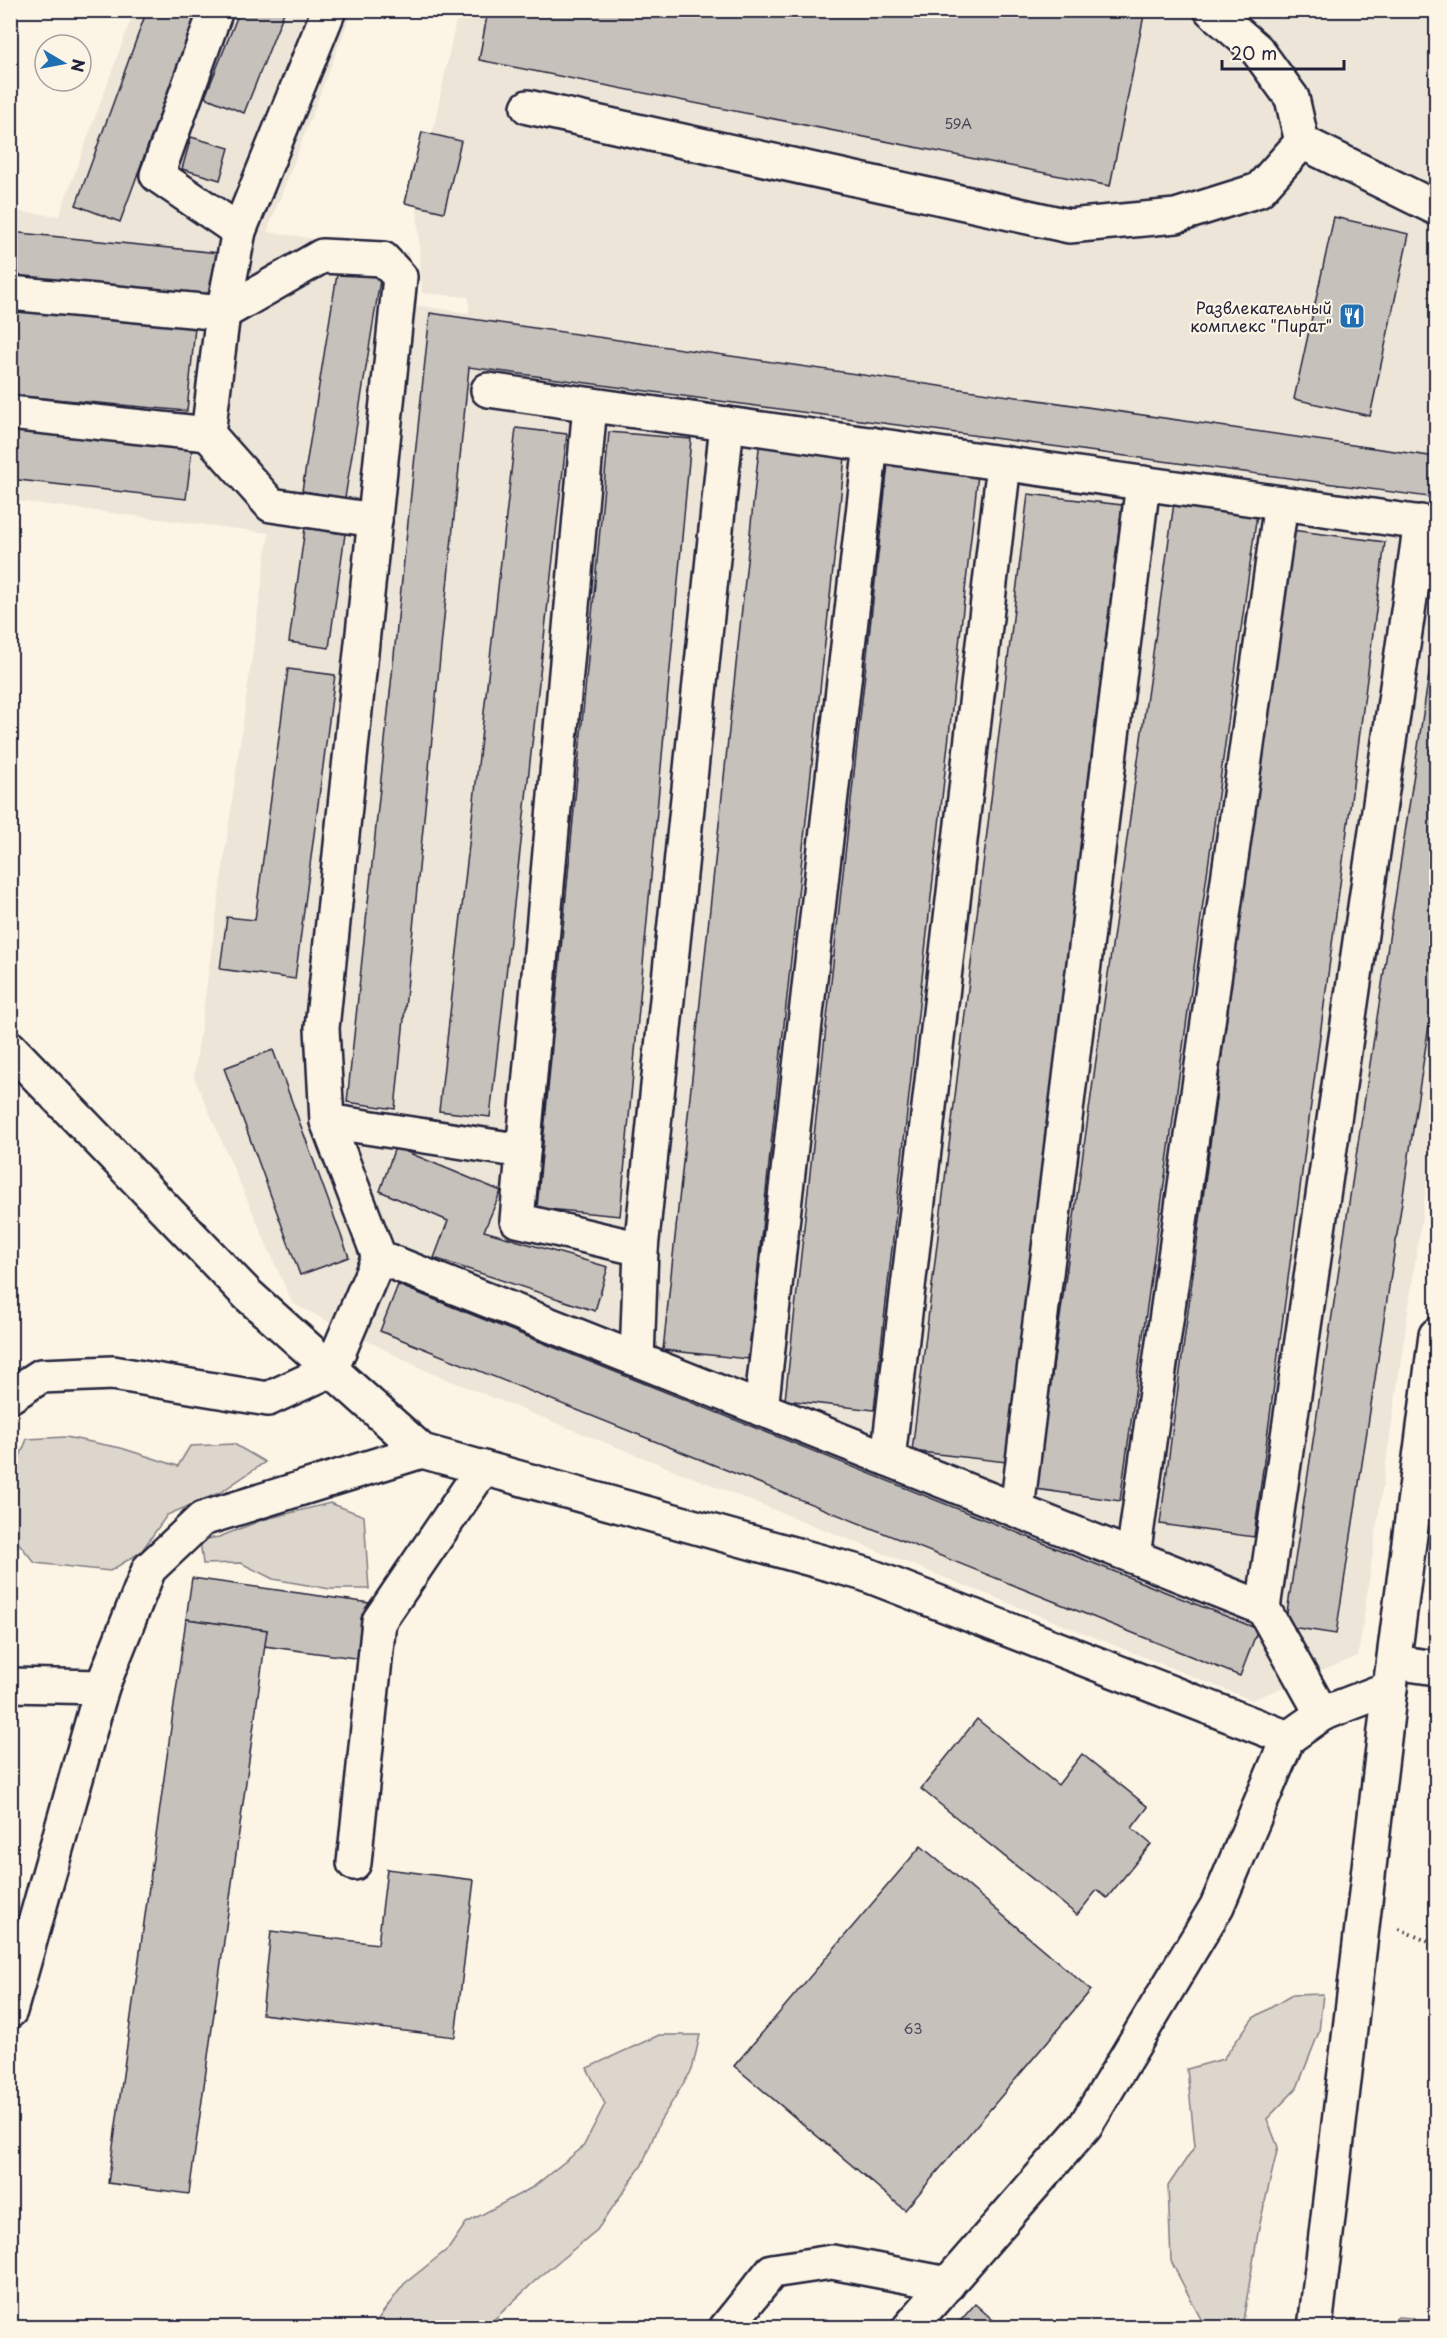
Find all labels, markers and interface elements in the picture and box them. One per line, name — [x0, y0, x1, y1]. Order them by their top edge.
north arrow — [33, 33, 93, 93]
scale bar — [1222, 33, 1344, 71]
text: 20 m — [1231, 39, 1277, 66]
text: N — [66, 57, 92, 74]
house number: 59А — [944, 113, 972, 134]
place label: Развлекательный комплекс "Пират" — [1190, 295, 1332, 337]
restaurant icon: Развлекательный комплекс "Пират" — [1337, 301, 1367, 331]
house number: 63 — [904, 2018, 922, 2039]

